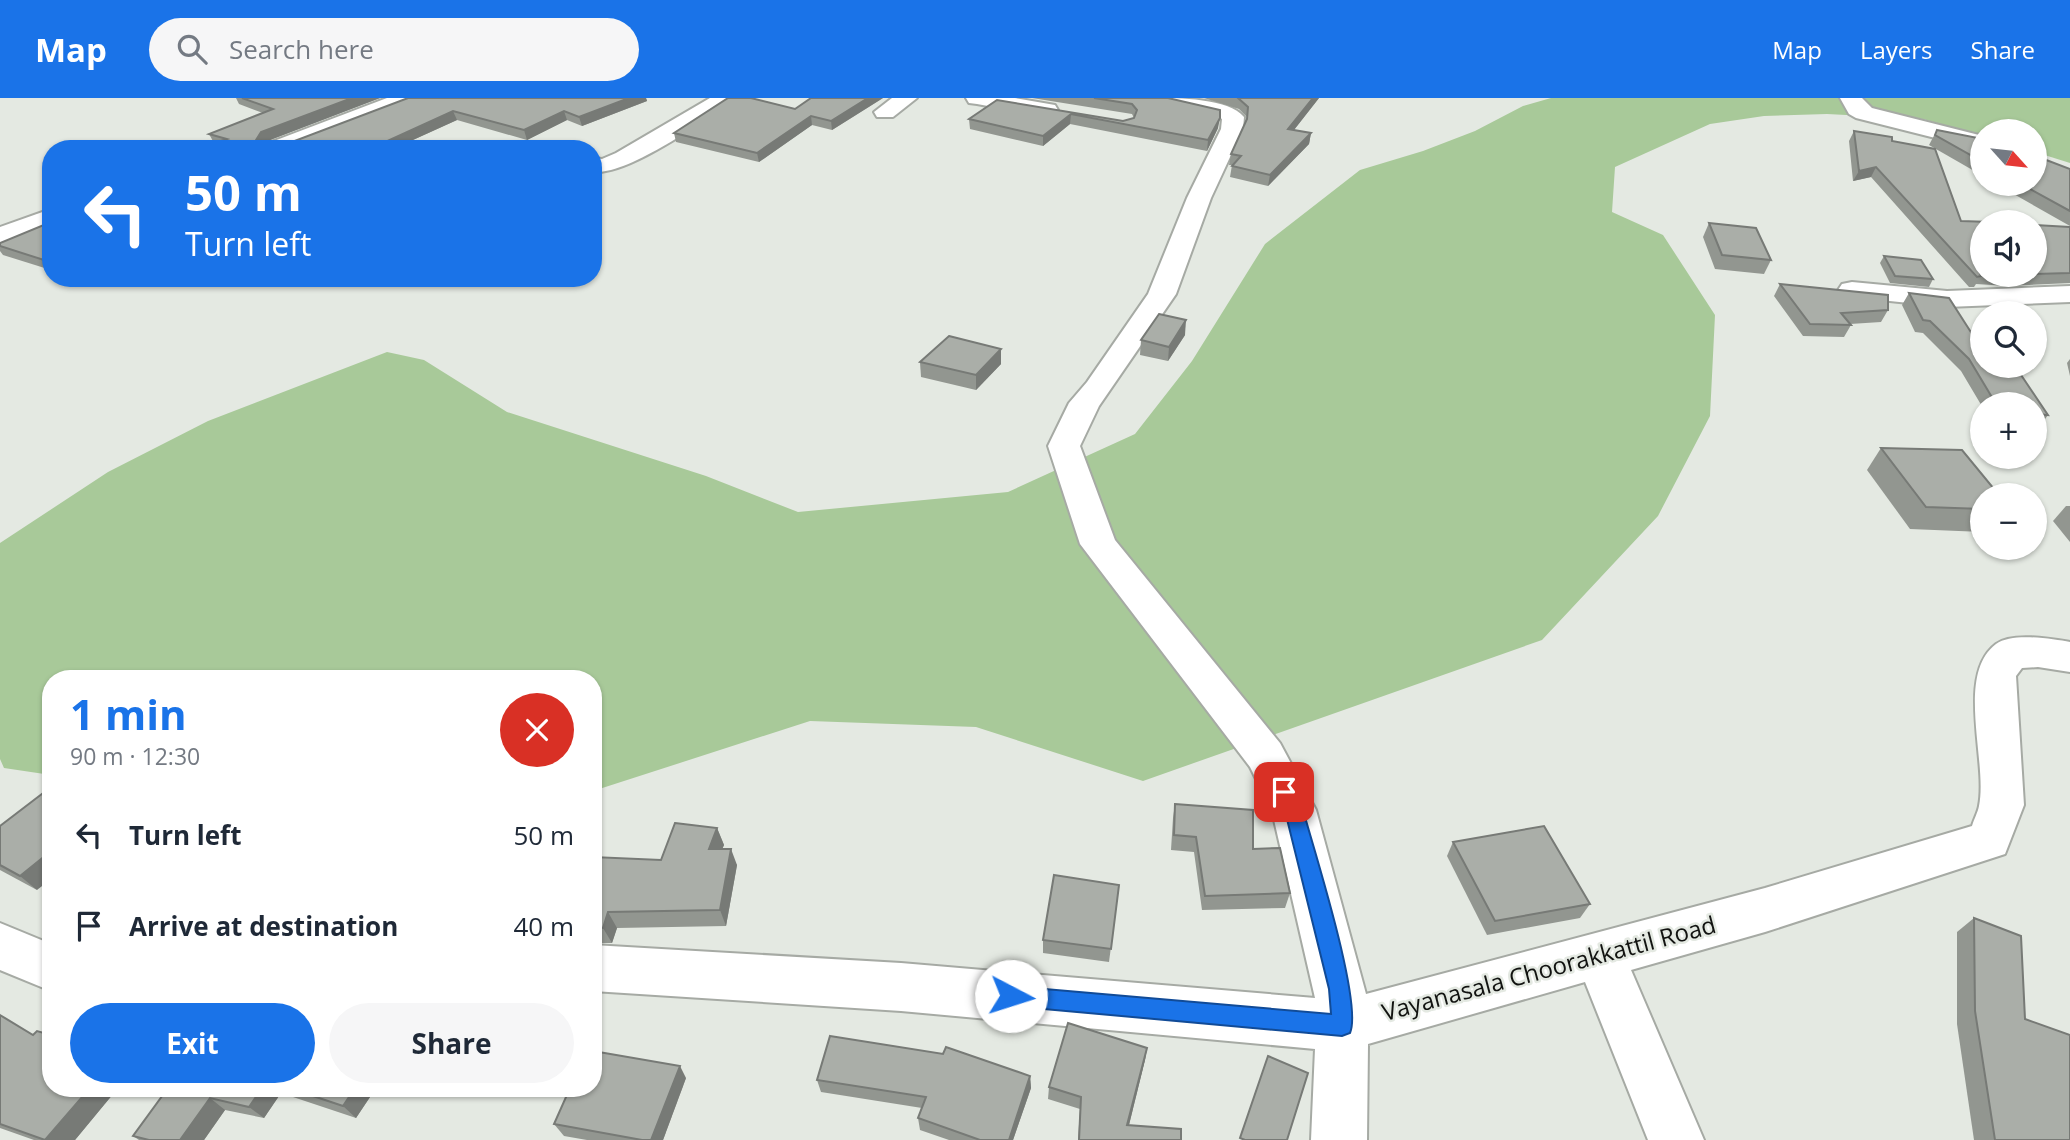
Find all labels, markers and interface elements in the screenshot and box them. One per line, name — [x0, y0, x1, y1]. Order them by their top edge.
search box — [149, 18, 639, 81]
text: Map — [35, 27, 107, 72]
icon: search — [173, 30, 211, 68]
text: Search here — [229, 31, 374, 67]
text: Map — [1772, 33, 1822, 66]
text: Layers — [1860, 33, 1933, 66]
text: Share — [1971, 33, 2035, 66]
north arrow — [1970, 119, 2048, 196]
map controls — [1970, 119, 2047, 560]
text: 50 m — [185, 159, 302, 225]
icon: left — [70, 168, 161, 259]
button: sound — [1970, 210, 2047, 287]
text: Turn left — [185, 222, 311, 265]
button: search — [1970, 301, 2047, 378]
button: + — [1970, 392, 2047, 469]
button: − — [1970, 483, 2047, 560]
text: 1 min — [70, 685, 187, 742]
button: close — [500, 693, 574, 767]
text: 90 m · 12:30 — [70, 740, 200, 772]
pin — [1254, 762, 1314, 822]
icon: arrive — [1265, 773, 1303, 811]
icon: left — [70, 816, 108, 854]
text: Turn left — [129, 817, 241, 853]
text: 50 m — [513, 817, 574, 853]
icon: arrive — [70, 907, 108, 945]
street label: Vayanasala Choorakkattil Road — [1378, 907, 1719, 1028]
text: Arrive at destination — [129, 908, 398, 944]
text: 40 m — [513, 908, 574, 944]
position arrow — [974, 959, 1048, 1033]
button: Exit — [70, 1003, 315, 1083]
button: Share — [329, 1003, 574, 1083]

